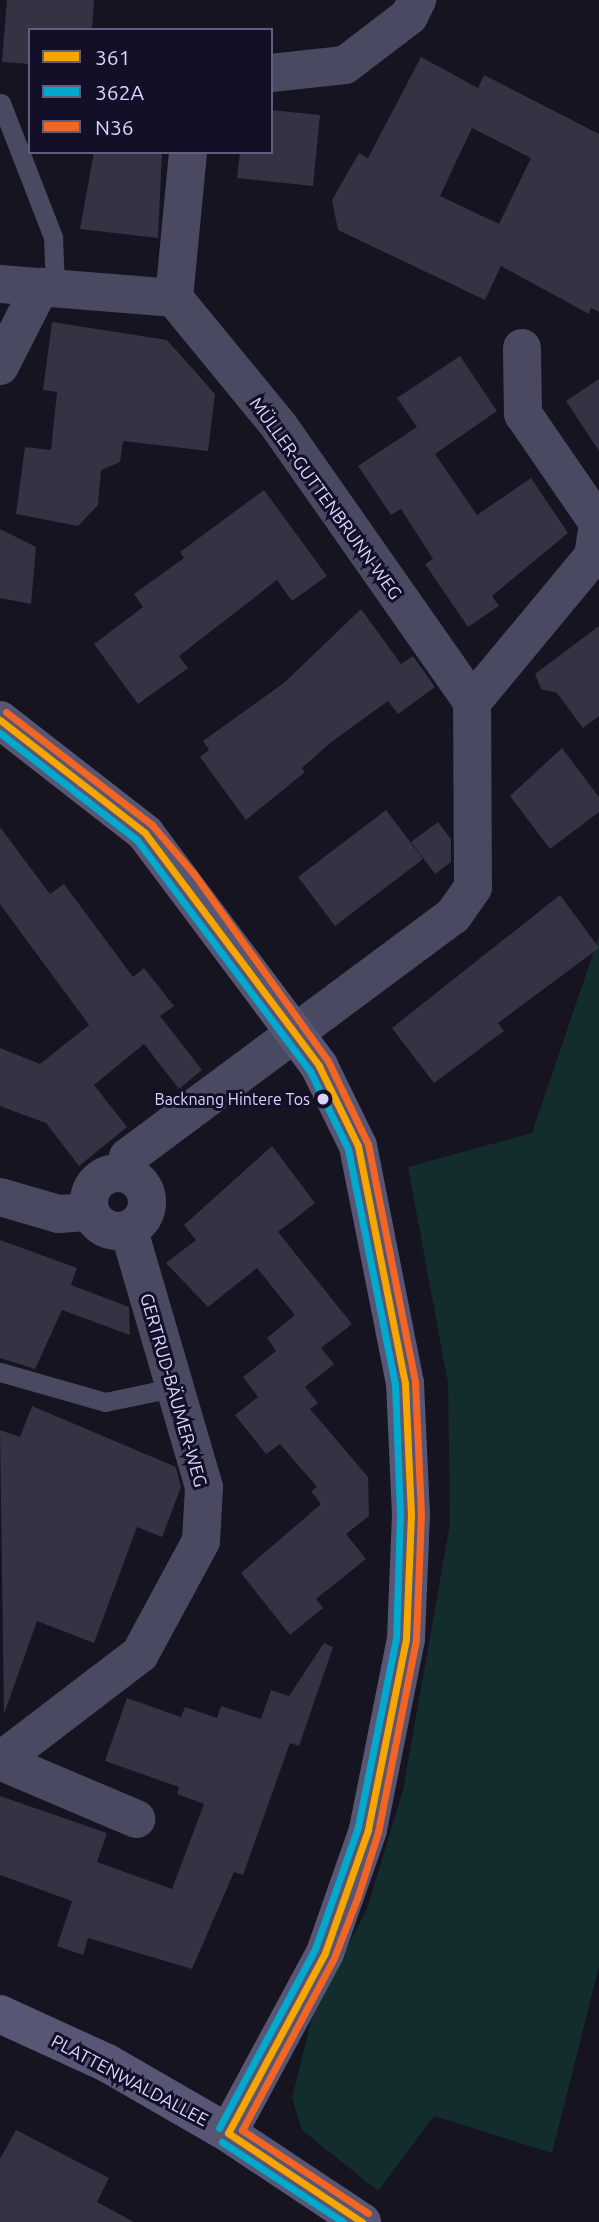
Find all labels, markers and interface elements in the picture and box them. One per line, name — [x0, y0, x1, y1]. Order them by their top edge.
legend — [28, 28, 273, 154]
text: 361 — [95, 45, 131, 69]
text: 362A — [95, 80, 144, 104]
text: N36 — [95, 115, 134, 139]
street label: MÜLLER-GUTTENBRUNN-WEG — [245, 393, 407, 603]
place label: Backnang Hintere Tos — [154, 1089, 310, 1109]
marker: Backnang Hintere Tos — [316, 1092, 330, 1106]
street label: GERTRUD-BÄUMER-WEG — [136, 1291, 212, 1489]
street label: PLATTENWALDALLEE — [48, 2029, 212, 2131]

